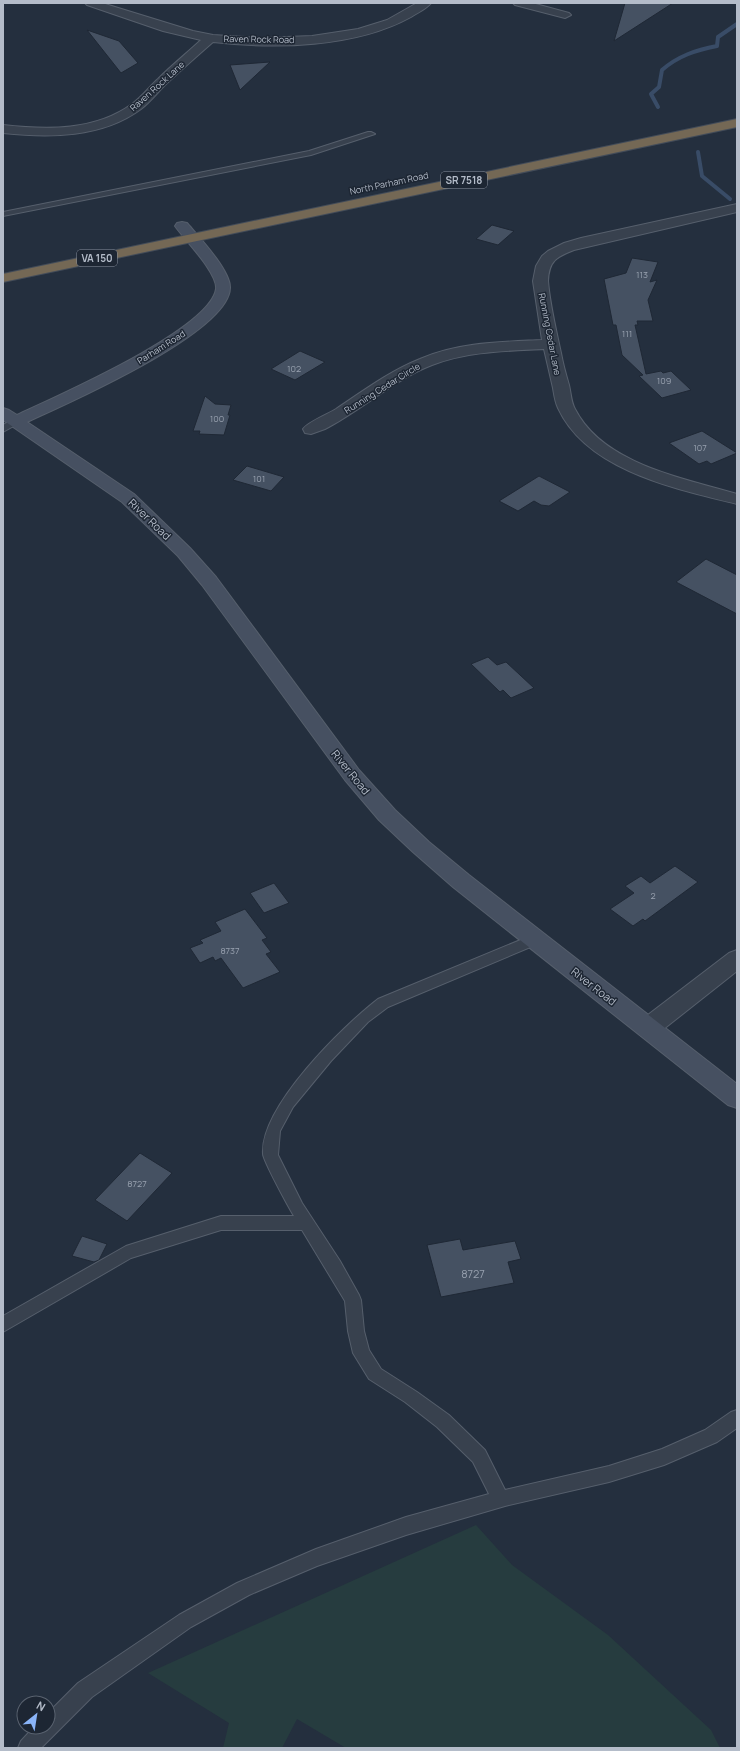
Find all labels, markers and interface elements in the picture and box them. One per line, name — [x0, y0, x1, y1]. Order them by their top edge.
street label: Raven Rock Road — [224, 32, 294, 46]
street label: Raven Rock Lane — [127, 58, 187, 114]
street label: North Parham Road — [348, 168, 430, 198]
road number: SR 7518 — [441, 172, 487, 188]
road number: VA 150 — [77, 250, 117, 266]
house number: 113 — [636, 268, 648, 281]
street label: Running Cedar Lane — [536, 292, 564, 376]
street label: Parham Road — [134, 327, 188, 367]
house number: 111 — [622, 327, 632, 340]
street label: Running Cedar Circle — [342, 359, 422, 417]
house number: 102 — [287, 362, 301, 375]
house number: 109 — [657, 374, 671, 387]
house number: 100 — [210, 412, 224, 425]
house number: 107 — [693, 441, 707, 454]
house number: 101 — [253, 472, 265, 485]
street label: River Road — [126, 495, 174, 543]
street label: River Road — [328, 746, 374, 798]
house number: 2 — [650, 889, 656, 902]
house number: 8737 — [220, 944, 240, 957]
street label: River Road — [568, 964, 620, 1008]
house number: 8727 — [127, 1177, 147, 1190]
house number: 8727 — [461, 1266, 485, 1281]
north arrow — [16, 1695, 56, 1735]
text: N — [34, 1697, 49, 1714]

